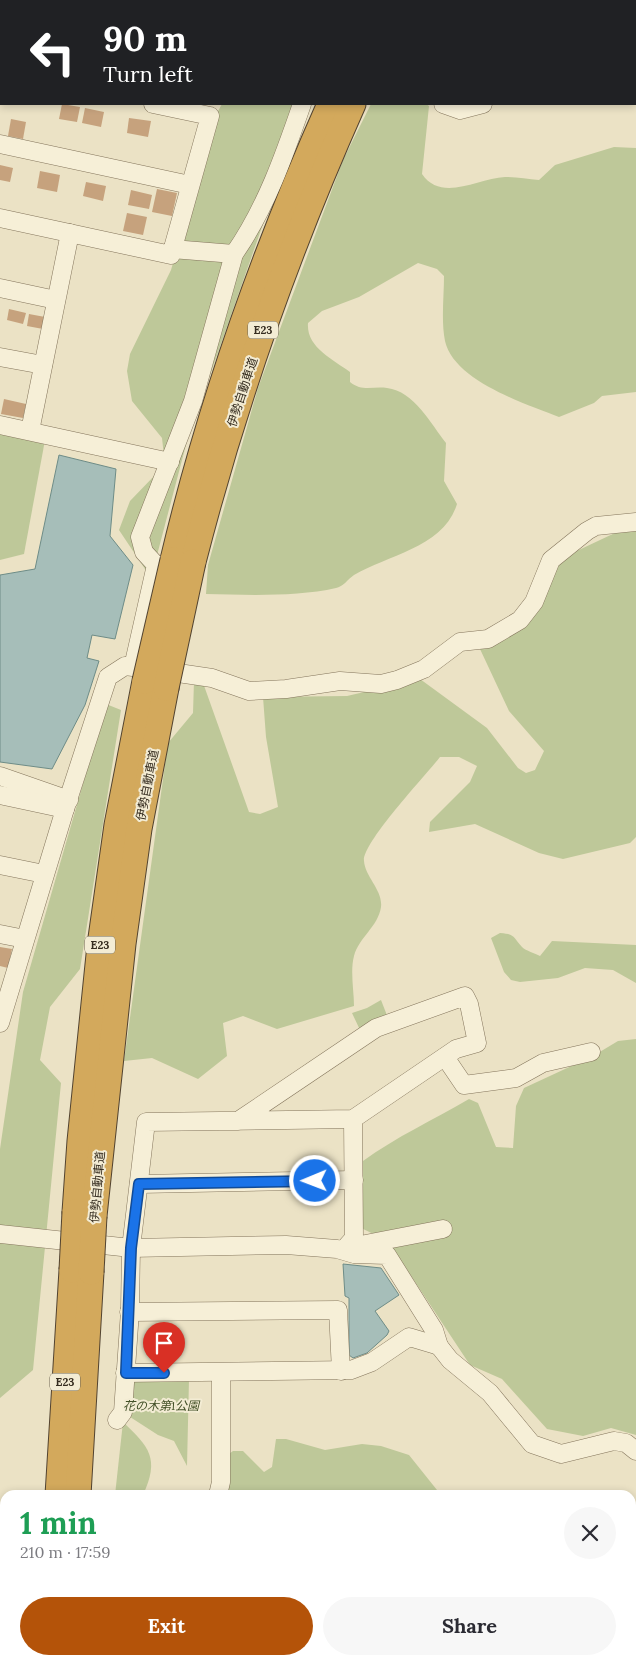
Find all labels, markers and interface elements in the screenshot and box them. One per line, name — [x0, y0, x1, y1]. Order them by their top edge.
text: 90 m — [103, 16, 187, 61]
icon: left — [20, 20, 85, 85]
text: Turn left — [103, 60, 193, 88]
road number: E23 — [248, 322, 278, 338]
street label: 伊勢自動車道 — [224, 355, 260, 429]
street label: 伊勢自動車道 — [133, 748, 161, 822]
road number: E23 — [85, 936, 115, 954]
street label: 伊勢自動車道 — [86, 1150, 108, 1224]
position arrow — [288, 1154, 340, 1206]
pin — [143, 1322, 185, 1373]
icon: arrive — [150, 1329, 178, 1357]
road number: E23 — [50, 1374, 80, 1390]
park label: 花の木第1公園 — [123, 1398, 201, 1413]
text: 1 min — [20, 1504, 97, 1542]
button: close — [564, 1507, 616, 1559]
text: 210 m · 17:59 — [20, 1542, 110, 1562]
button: Exit — [20, 1597, 313, 1655]
button: Share — [323, 1597, 616, 1655]

